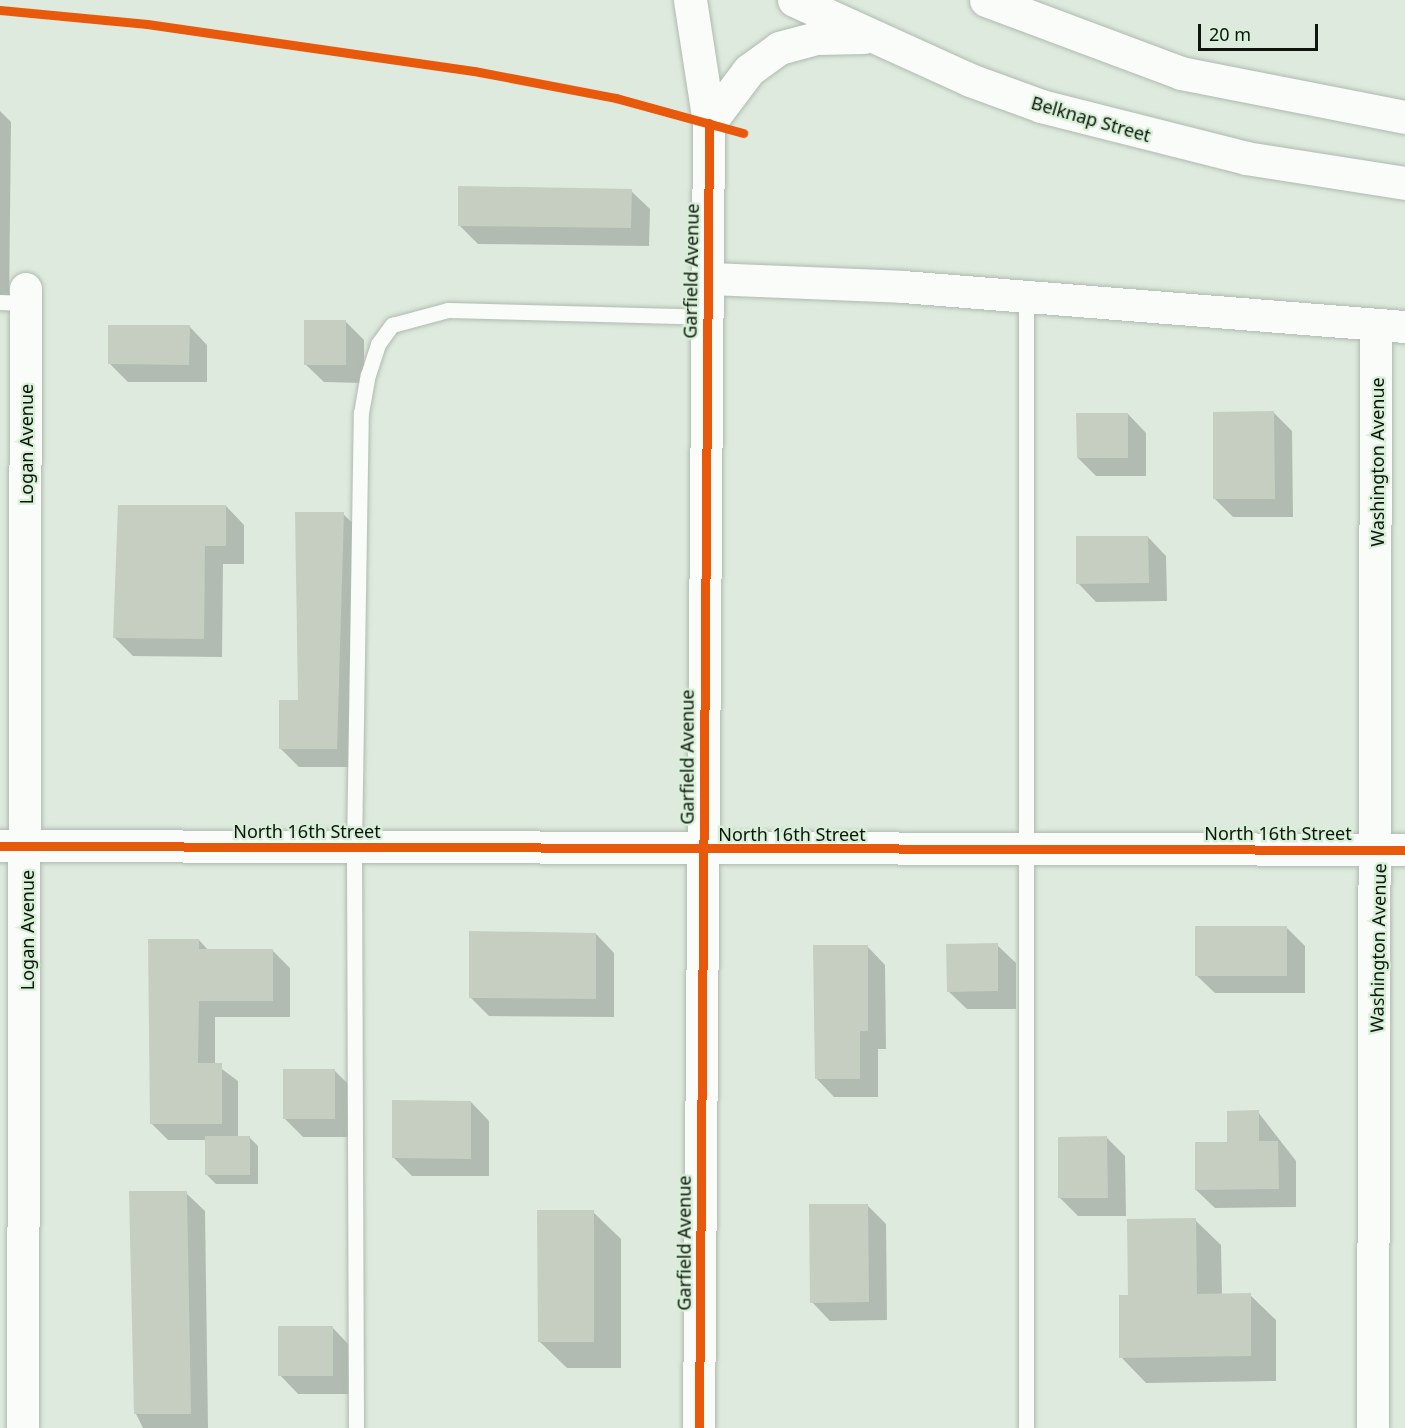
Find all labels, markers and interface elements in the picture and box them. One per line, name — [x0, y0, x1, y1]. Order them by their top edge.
scale bar — [1201, 12, 1321, 50]
text: 20 m — [1209, 22, 1251, 46]
street label: Belknap Street — [1029, 92, 1153, 146]
street label: Garfield Avenue — [679, 203, 703, 339]
street label: Washington Avenue — [1366, 377, 1388, 547]
street label: Logan Avenue — [15, 384, 37, 504]
street label: Garfield Avenue — [676, 689, 698, 825]
street label: North 16th Street — [233, 820, 381, 842]
street label: North 16th Street — [1204, 822, 1352, 844]
street label: North 16th Street — [718, 823, 866, 845]
street label: Washington Avenue — [1366, 863, 1390, 1033]
street label: Logan Avenue — [16, 870, 38, 990]
street label: Garfield Avenue — [673, 1175, 695, 1311]

